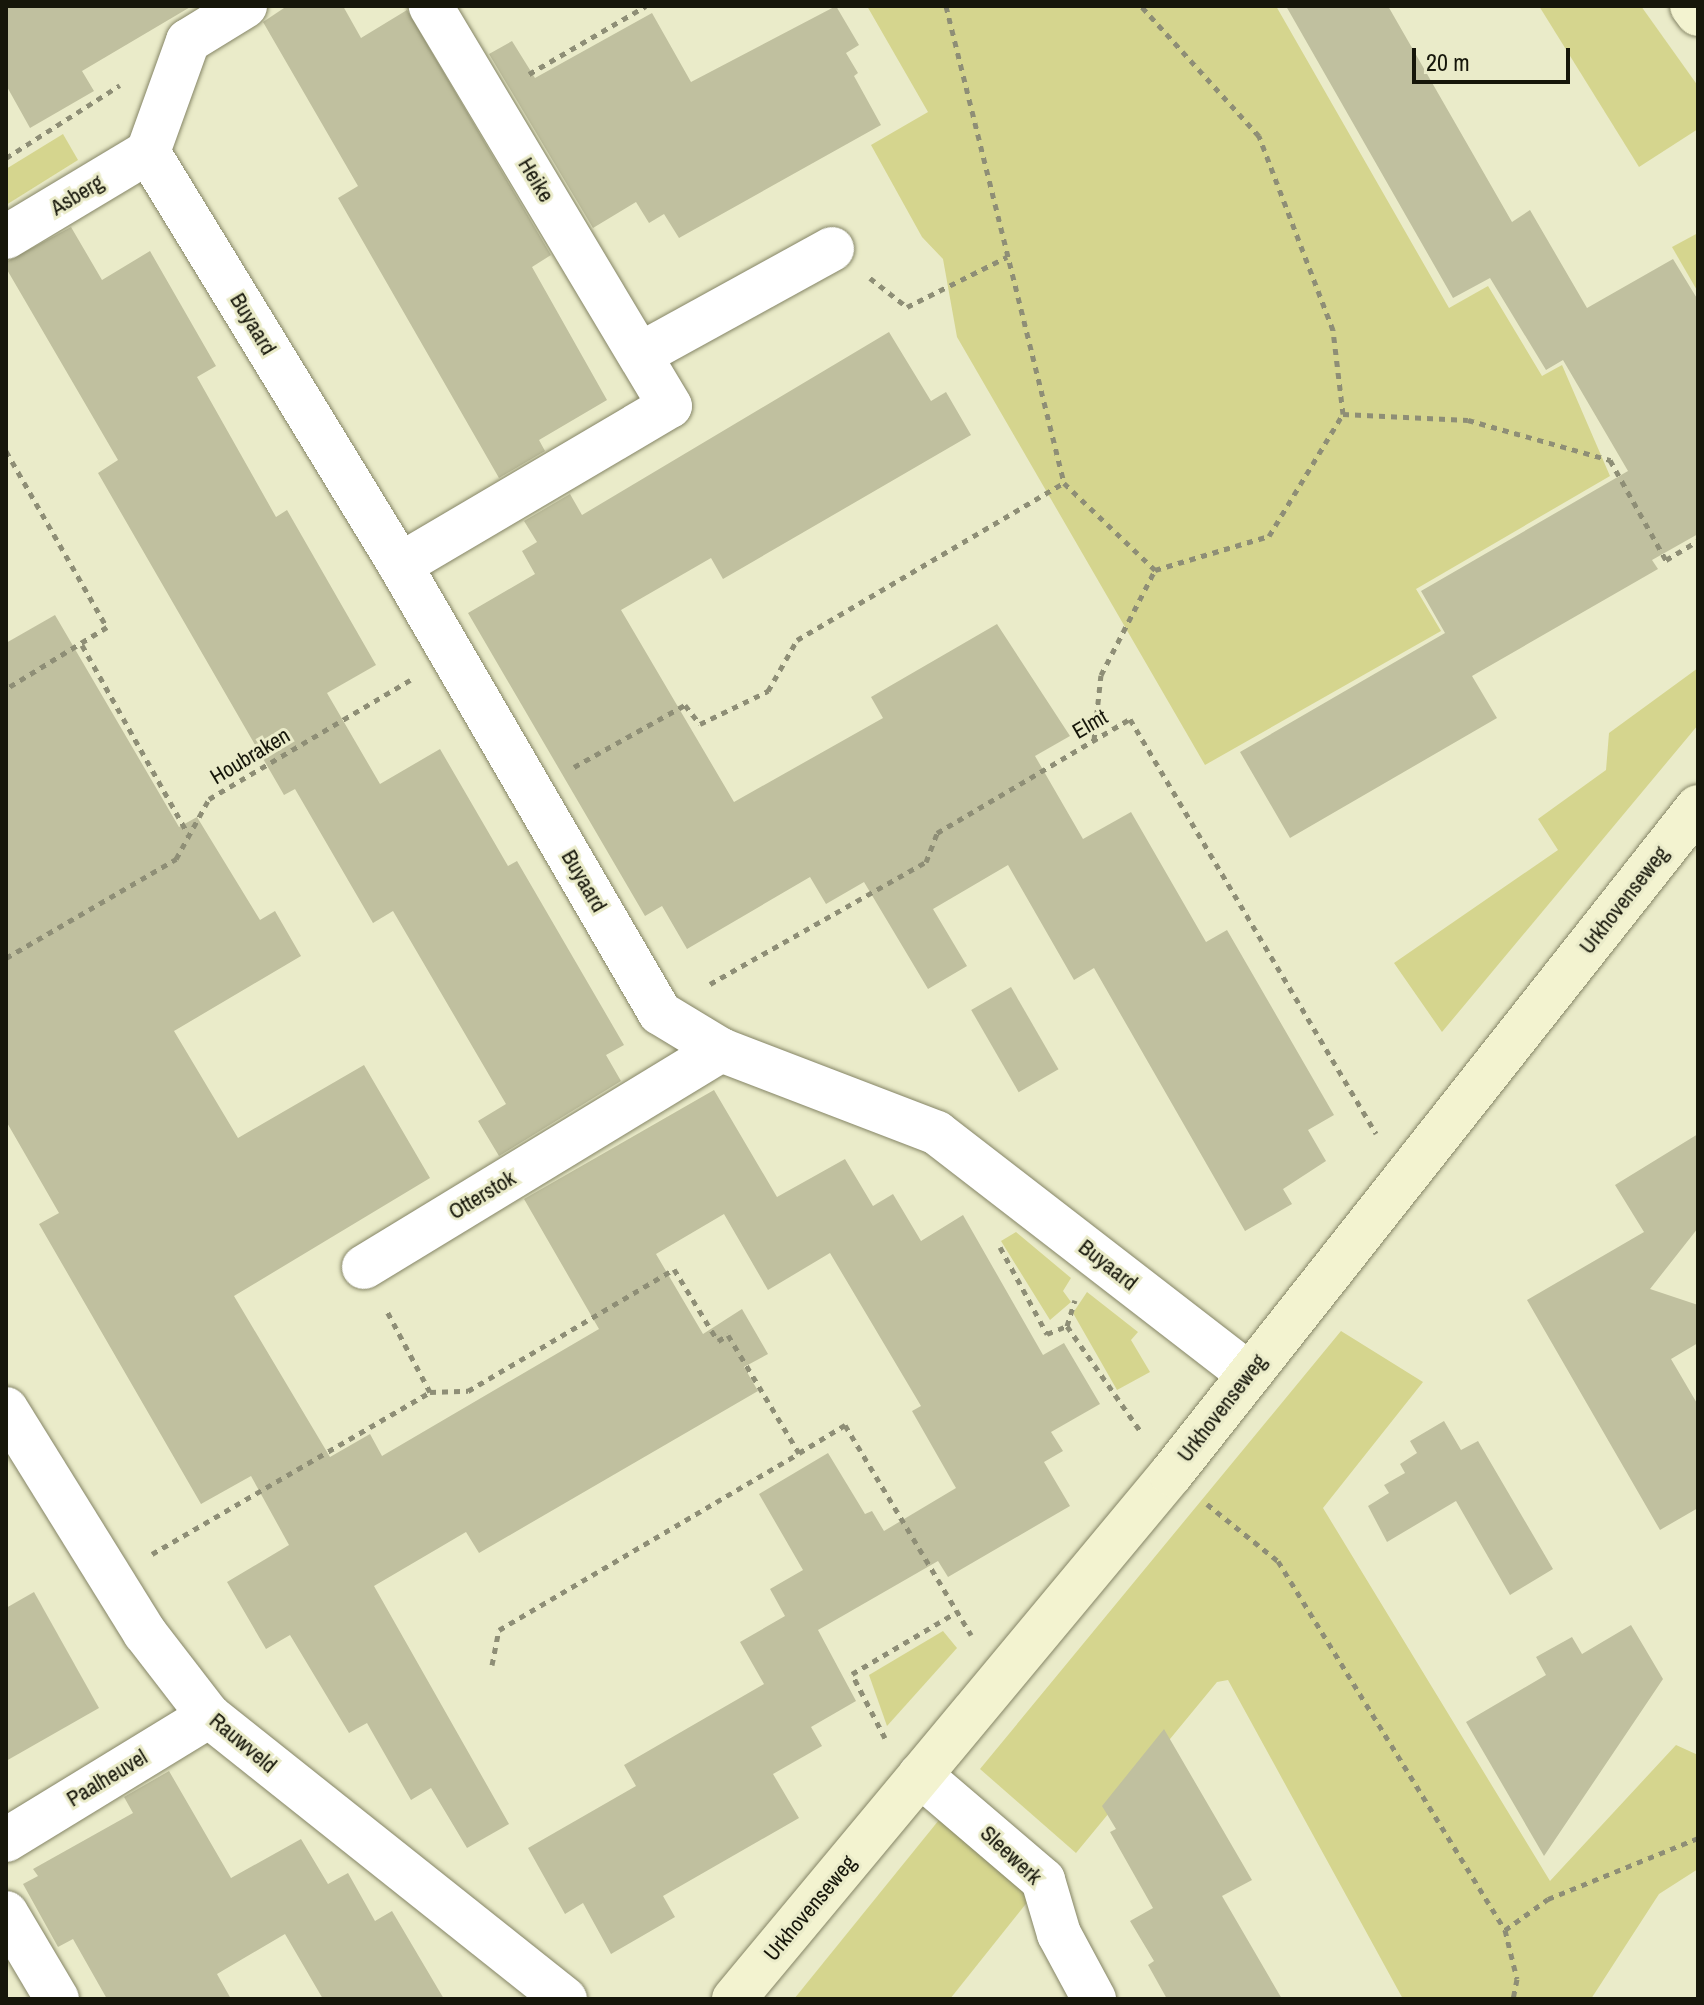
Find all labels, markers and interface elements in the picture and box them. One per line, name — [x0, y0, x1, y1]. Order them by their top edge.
scale bar — [1416, 32, 1574, 82]
text: 20 m — [1426, 46, 1470, 78]
street label: Heike — [513, 153, 559, 207]
street label: Asberg — [46, 169, 108, 221]
street label: Buyaard — [224, 288, 282, 360]
street label: Elmt — [1068, 704, 1112, 744]
street label: Houbraken — [205, 722, 295, 790]
street label: Urkhovenseweg — [1574, 841, 1674, 959]
street label: Buyaard — [556, 845, 612, 917]
street label: Otterstok — [444, 1165, 520, 1225]
street label: Buyaard — [1073, 1234, 1143, 1296]
street label: Urkhovenseweg — [1172, 1349, 1272, 1467]
street label: Rauwveld — [204, 1707, 282, 1779]
street label: Paalheuvel — [62, 1744, 152, 1812]
street label: Sleewerk — [975, 1820, 1047, 1890]
street label: Urkhovenseweg — [758, 1850, 862, 1966]

